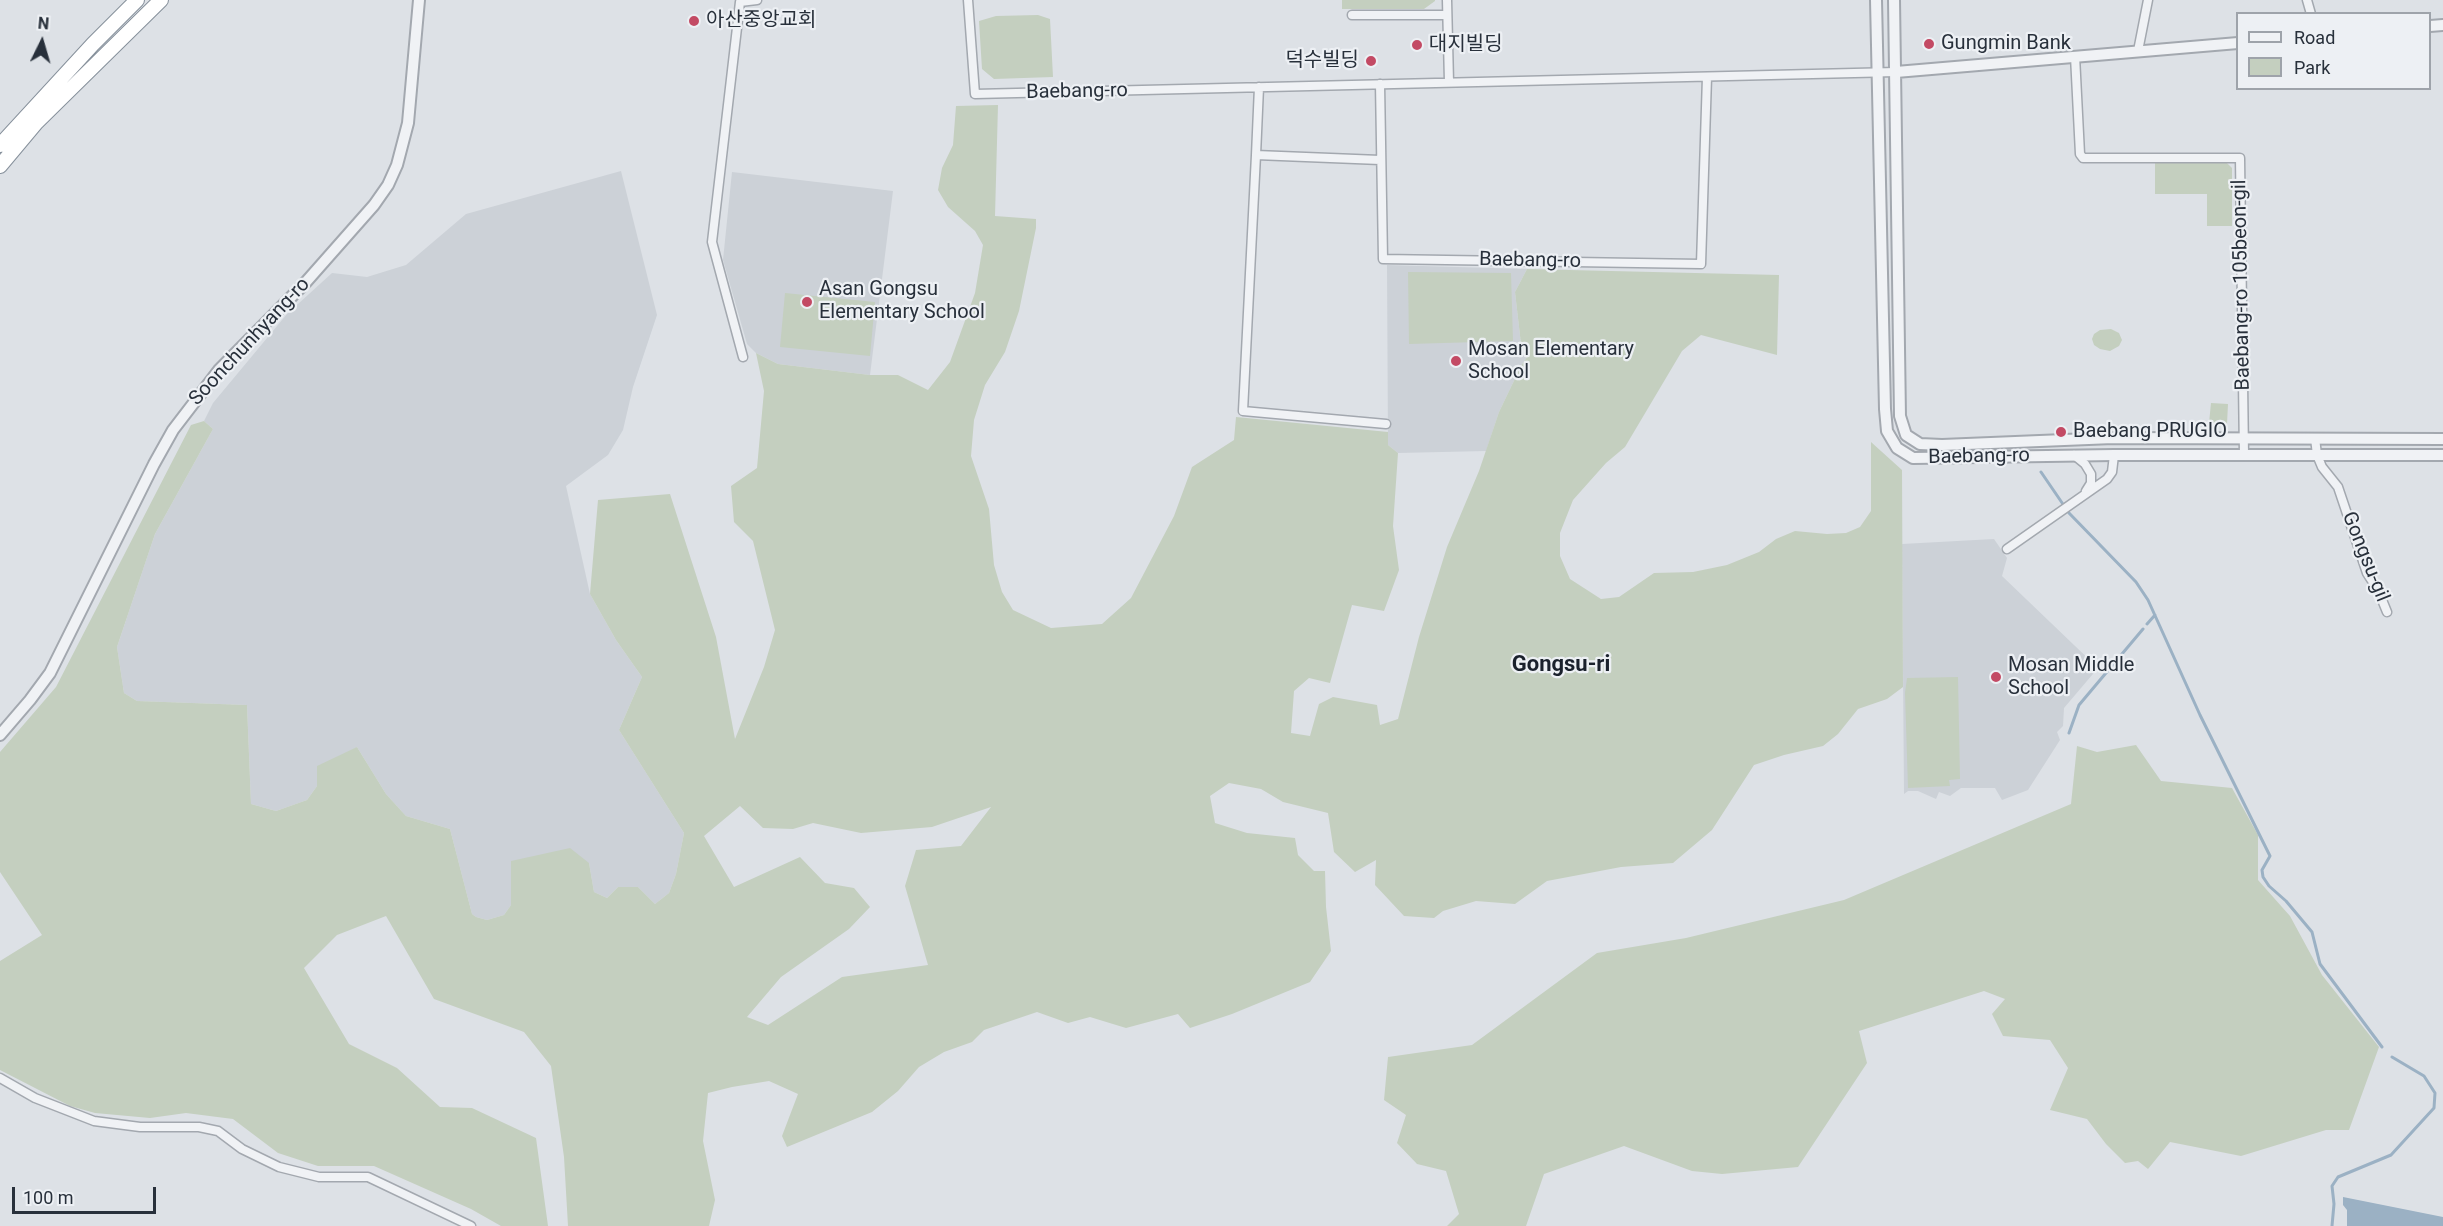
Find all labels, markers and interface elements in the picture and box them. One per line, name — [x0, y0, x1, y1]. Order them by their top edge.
place label: 아산중앙교회 — [706, 9, 816, 33]
north arrow — [12, 12, 72, 72]
legend — [2236, 12, 2431, 90]
text: N — [37, 14, 50, 34]
marker: 아산중앙교회 — [687, 14, 701, 28]
text: Road — [2294, 27, 2335, 48]
place label: Gungmin Bank — [1941, 32, 2071, 56]
place label: 대지빌딩 — [1429, 33, 1503, 57]
marker: Gungmin Bank — [1922, 37, 1936, 51]
marker: 대지빌딩 — [1410, 38, 1424, 52]
place label: 덕수빌딩 — [1285, 49, 1359, 73]
marker: 덕수빌딩 — [1364, 54, 1378, 68]
text: Park — [2294, 57, 2330, 78]
street label: Baebang-ro — [1026, 79, 1128, 105]
street label: Baebang-ro 105beon-gil — [2228, 179, 2256, 391]
street label: Baebang-ro — [1479, 248, 1581, 274]
street label: Soonchunhyang-ro — [185, 273, 315, 411]
place label: Asan Gongsu Elementary School — [819, 278, 985, 325]
marker: Asan Gongsu Elementary School — [800, 295, 814, 309]
place label: Mosan Elementary School — [1468, 338, 1634, 385]
marker: Mosan Elementary School — [1449, 354, 1463, 368]
place label: Baebang PRUGIO — [2073, 420, 2227, 444]
marker: Baebang PRUGIO — [2054, 425, 2068, 439]
street label: Baebang-ro — [1928, 444, 2030, 470]
street label: Gongsu-gil — [2336, 508, 2394, 606]
district label: Gongsu-ri — [1512, 652, 1610, 678]
place label: Mosan Middle School — [2008, 654, 2134, 701]
marker: Mosan Middle School — [1989, 670, 2003, 684]
scale bar — [15, 1175, 159, 1213]
text: 100 m — [23, 1187, 74, 1208]

